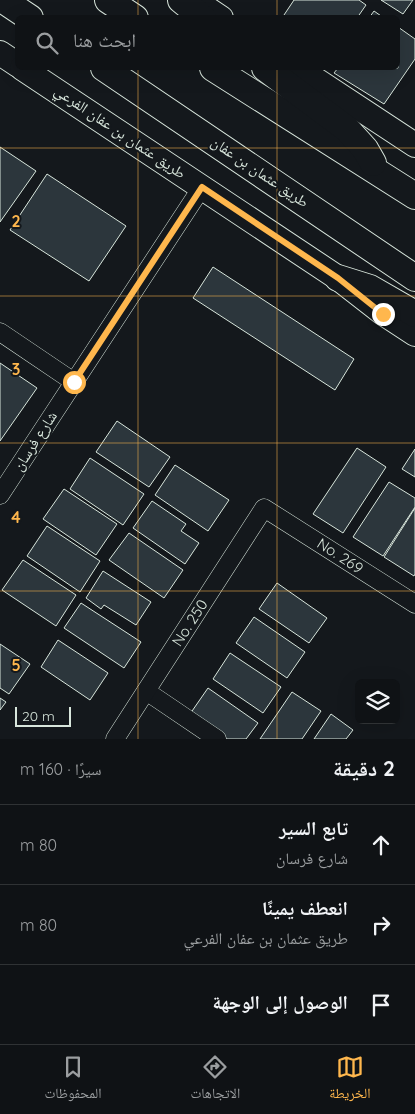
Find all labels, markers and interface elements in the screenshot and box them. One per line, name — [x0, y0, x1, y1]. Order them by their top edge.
search box — [15, 15, 400, 70]
text: ابحث هنا — [73, 28, 136, 52]
icon: search — [33, 29, 61, 57]
street label: طريق عثمان بن عفان الفرعي — [49, 81, 190, 185]
street label: طريق عثمان بن عفان — [207, 132, 313, 212]
text: 2 — [11, 211, 21, 231]
route end — [372, 303, 395, 326]
text: 3 — [12, 359, 20, 379]
route start — [63, 371, 86, 394]
street label: شارع فرسان — [8, 407, 62, 475]
text: 4 — [11, 507, 21, 527]
street label: No. 269 — [313, 534, 367, 578]
street label: No. 250 — [167, 596, 212, 650]
text: 5 — [11, 655, 21, 675]
map controls — [355, 679, 400, 724]
button: layers — [355, 679, 400, 724]
scale bar — [15, 704, 71, 727]
text: 20 m — [22, 707, 55, 725]
text: 2 دقيقة — [333, 755, 395, 781]
text: سيرًا · 160 m — [20, 759, 101, 779]
text: تابع السير — [279, 816, 348, 840]
icon: ahead — [367, 831, 395, 859]
text: 80 m — [20, 835, 57, 855]
text: شارع فرسان — [276, 848, 348, 868]
text: انعطف يمينًا — [262, 896, 348, 920]
icon: right — [367, 911, 395, 939]
text: 80 m — [20, 915, 57, 935]
text: طريق عثمان بن عفان الفرعي — [183, 928, 348, 948]
text: الوصول إلى الوجهة — [212, 990, 348, 1014]
icon: arrive — [367, 991, 395, 1019]
tab: المحفوظات — [45, 1053, 101, 1107]
tab: الاتجاهات — [191, 1053, 240, 1107]
tab: الخريطة — [329, 1053, 370, 1107]

